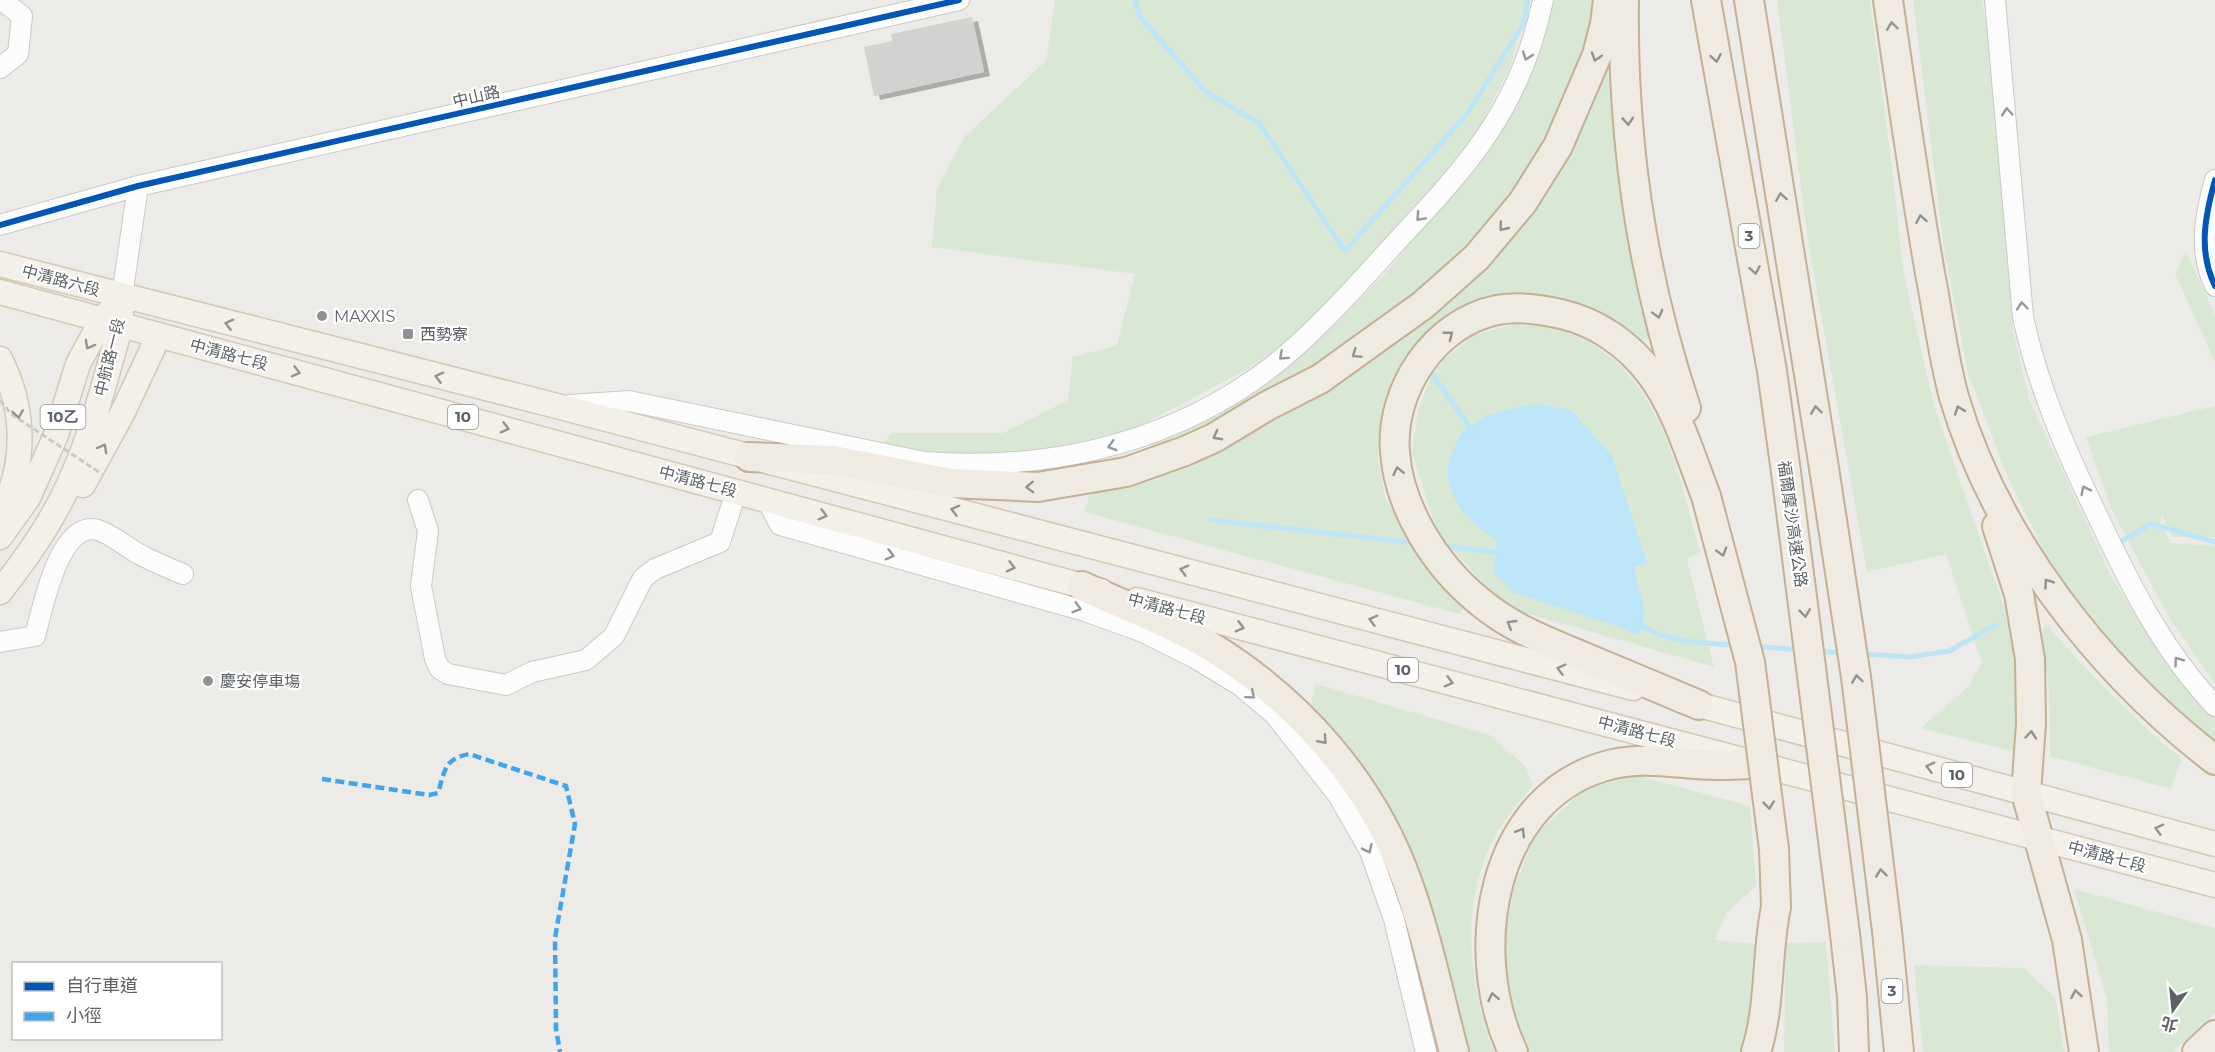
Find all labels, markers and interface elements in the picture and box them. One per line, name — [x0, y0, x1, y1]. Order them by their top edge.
one-way arrow — [1886, 22, 1898, 31]
one-way arrow — [1521, 50, 1534, 61]
one-way arrow — [1591, 51, 1603, 62]
one-way arrow — [1710, 53, 1722, 62]
street label: 中山路 — [451, 82, 502, 111]
one-way arrow — [2001, 107, 2014, 116]
one-way arrow — [1621, 117, 1634, 126]
one-way arrow — [1775, 193, 1787, 202]
one-way arrow — [1416, 210, 1427, 221]
one-way arrow — [1915, 214, 1928, 224]
one-way arrow — [1500, 220, 1511, 231]
road number: 3 — [1738, 224, 1760, 248]
street label: 中清路六段 — [20, 261, 102, 300]
one-way arrow — [1748, 266, 1760, 275]
one-way arrow — [2016, 302, 2029, 311]
place label: MAXXIS — [334, 307, 395, 326]
marker: MAXXIS — [315, 309, 329, 323]
one-way arrow — [1651, 309, 1664, 319]
street label: 中航路一段 — [91, 316, 128, 398]
one-way arrow — [225, 318, 235, 331]
place label: 西勢寮 — [420, 325, 468, 344]
marker: 西勢寮 — [401, 327, 415, 341]
one-way arrow — [1442, 331, 1453, 342]
street label: 中清路七段 — [188, 335, 270, 374]
one-way arrow — [85, 338, 96, 349]
one-way arrow — [1352, 347, 1363, 358]
one-way arrow — [1279, 348, 1290, 359]
one-way arrow — [290, 365, 301, 377]
one-way arrow — [434, 371, 444, 384]
road number: 10乙 — [40, 405, 86, 429]
road number: 10 — [448, 405, 478, 429]
one-way arrow — [1954, 405, 1966, 416]
one-way arrow — [1811, 406, 1823, 415]
one-way arrow — [12, 410, 24, 419]
one-way arrow — [499, 421, 510, 433]
one-way arrow — [1212, 429, 1223, 440]
one-way arrow — [1107, 439, 1118, 451]
one-way arrow — [96, 444, 107, 454]
street label: 福爾摩沙高速公路 — [1774, 459, 1811, 589]
street label: 中清路七段 — [657, 462, 739, 501]
one-way arrow — [1392, 466, 1405, 476]
one-way arrow — [1026, 480, 1035, 493]
one-way arrow — [2080, 485, 2092, 496]
one-way arrow — [950, 505, 960, 518]
one-way arrow — [817, 508, 828, 520]
one-way arrow — [1715, 546, 1727, 557]
one-way arrow — [884, 548, 895, 560]
one-way arrow — [1006, 559, 1016, 572]
one-way arrow — [1179, 565, 1189, 578]
one-way arrow — [2044, 578, 2055, 589]
street label: 中清路七段 — [1126, 589, 1208, 628]
one-way arrow — [1071, 601, 1082, 613]
one-way arrow — [1798, 609, 1810, 618]
one-way arrow — [1368, 614, 1378, 627]
one-way arrow — [1235, 620, 1245, 633]
one-way arrow — [1506, 621, 1517, 632]
one-way arrow — [2174, 656, 2185, 667]
road number: 10 — [1388, 658, 1418, 682]
one-way arrow — [1556, 664, 1567, 676]
place label: 慶安停車塲 — [220, 672, 300, 691]
marker: 慶安停車塲 — [201, 674, 215, 688]
one-way arrow — [1444, 674, 1454, 687]
one-way arrow — [1851, 675, 1863, 684]
one-way arrow — [1244, 687, 1255, 698]
street label: 中清路七段 — [1596, 712, 1678, 751]
one-way arrow — [2024, 730, 2037, 739]
one-way arrow — [1316, 733, 1327, 744]
one-way arrow — [1925, 762, 1935, 775]
road number: 10 — [1942, 763, 1972, 787]
one-way arrow — [1762, 801, 1775, 810]
one-way arrow — [2154, 824, 2164, 836]
one-way arrow — [1513, 828, 1525, 838]
street label: 中清路七段 — [2066, 837, 2148, 876]
one-way arrow — [1360, 843, 1372, 854]
one-way arrow — [1875, 868, 1888, 877]
legend — [12, 962, 222, 1040]
text: 自行車道 — [66, 975, 138, 997]
road number: 3 — [1882, 979, 1902, 1003]
north arrow — [2143, 980, 2203, 1040]
one-way arrow — [2070, 989, 2083, 999]
one-way arrow — [1488, 992, 1501, 1002]
text: 小徑 — [66, 1005, 102, 1027]
text: 北 — [2159, 1013, 2179, 1035]

